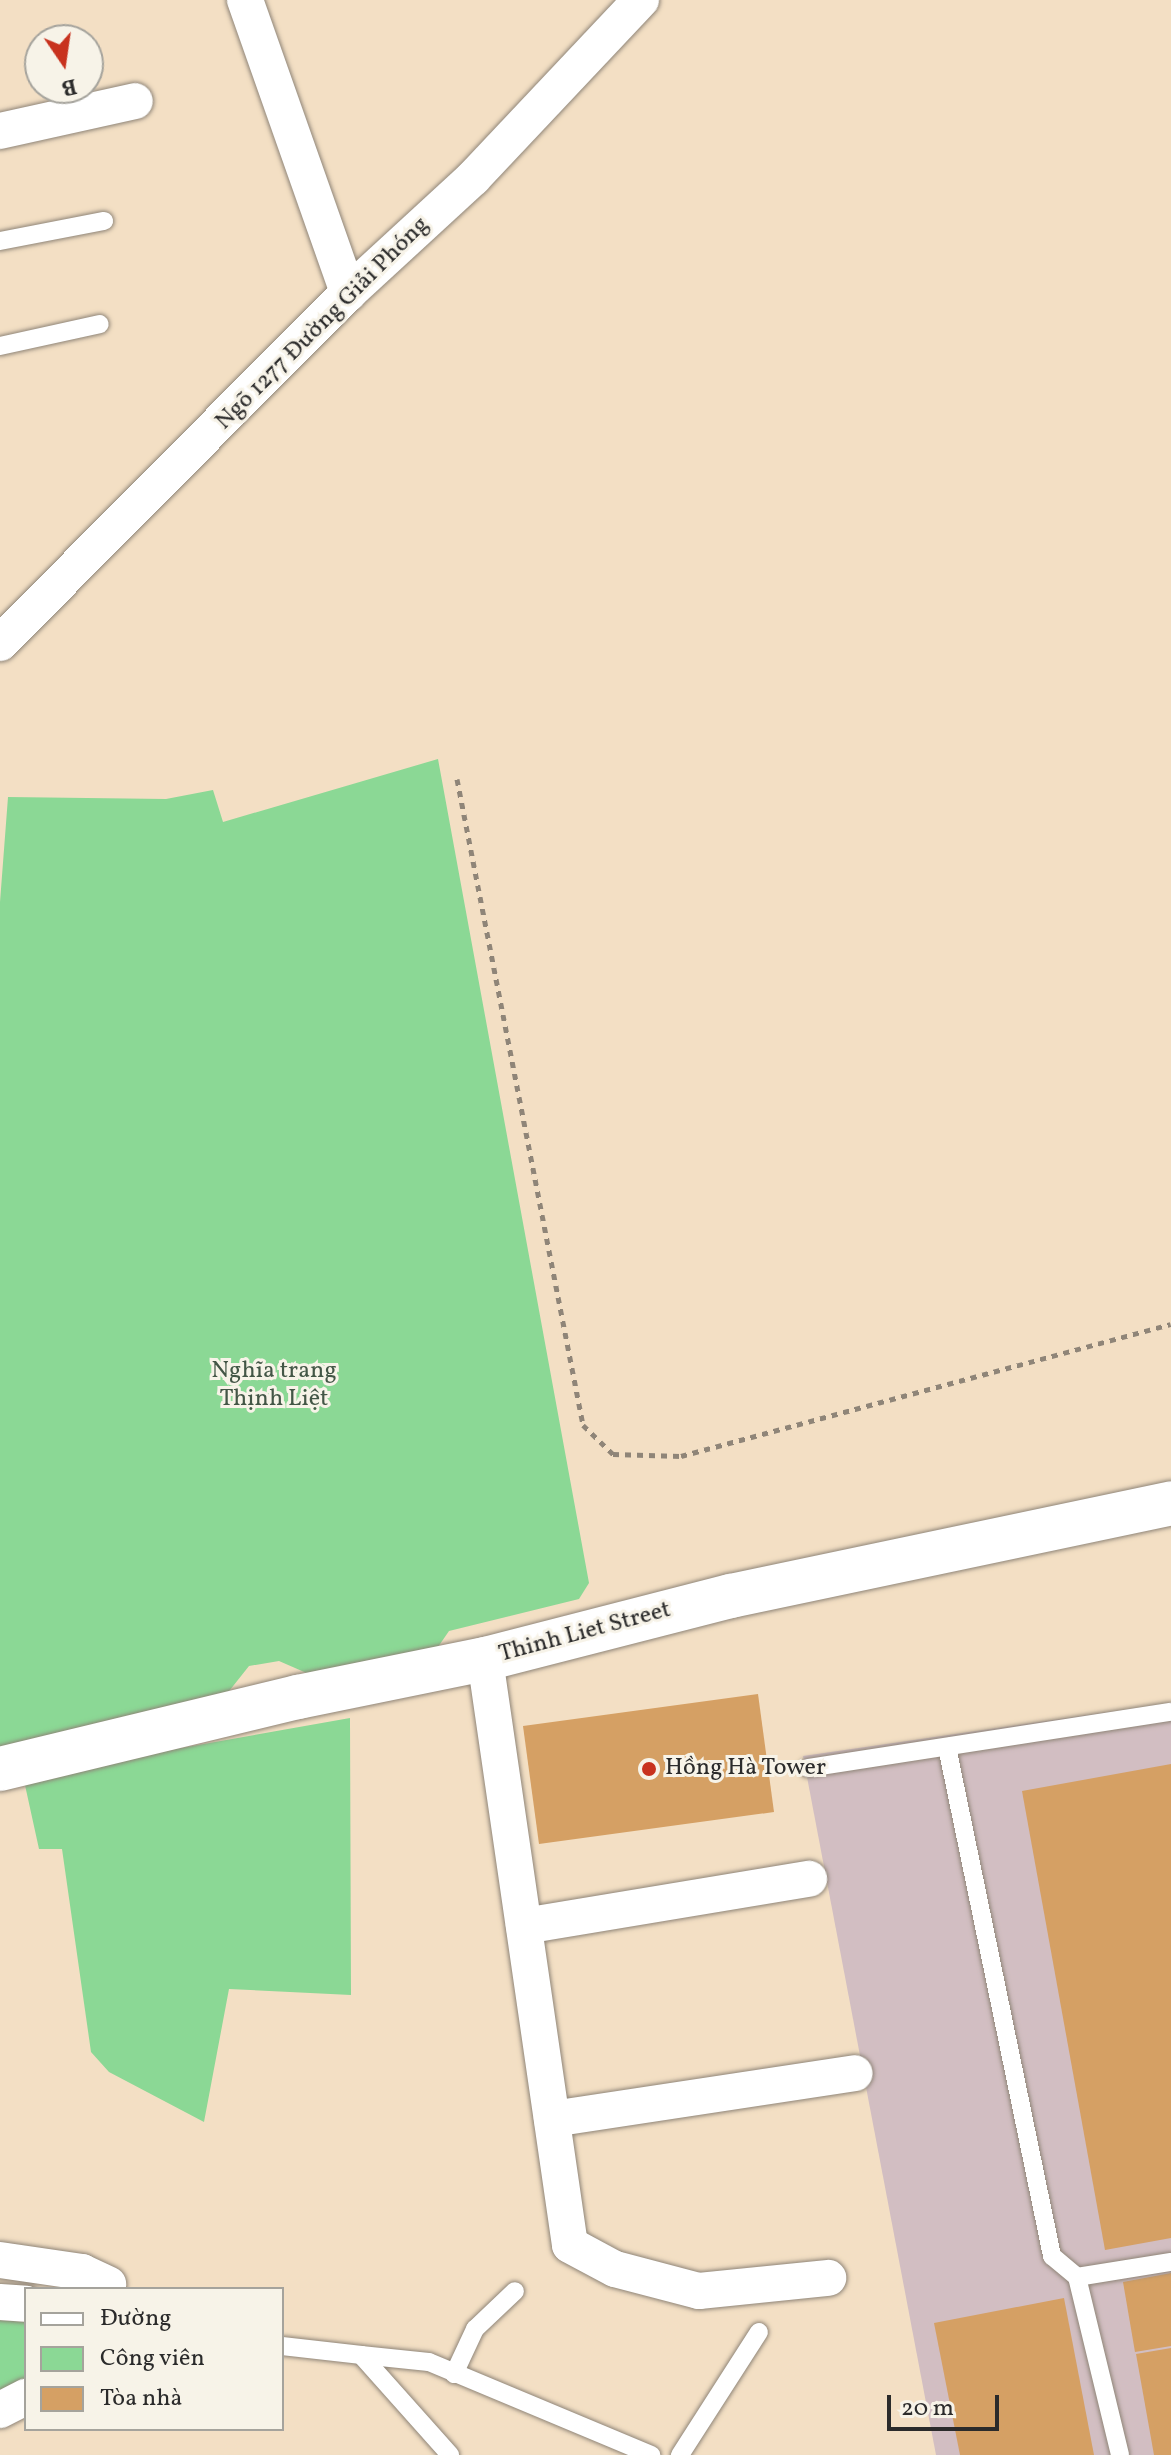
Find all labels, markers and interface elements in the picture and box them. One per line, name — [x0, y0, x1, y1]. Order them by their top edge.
north arrow — [24, 24, 104, 104]
text: B — [58, 69, 80, 103]
street label: Ngõ 1277 Đường Giải Phóng — [210, 211, 436, 437]
park label: Nghĩa trang Thịnh Liệt — [211, 1358, 337, 1414]
street label: Thinh Liet Street — [496, 1596, 674, 1670]
place label: Hồng Hà Tower — [665, 1755, 827, 1783]
marker: Hồng Hà Tower — [640, 1760, 658, 1778]
legend — [24, 2287, 284, 2431]
text: Đường — [100, 2302, 172, 2336]
text: Công viên — [100, 2342, 205, 2376]
scale bar — [891, 2379, 1003, 2429]
text: Tòa nhà — [100, 2382, 182, 2416]
text: 20 m — [901, 2392, 954, 2426]

